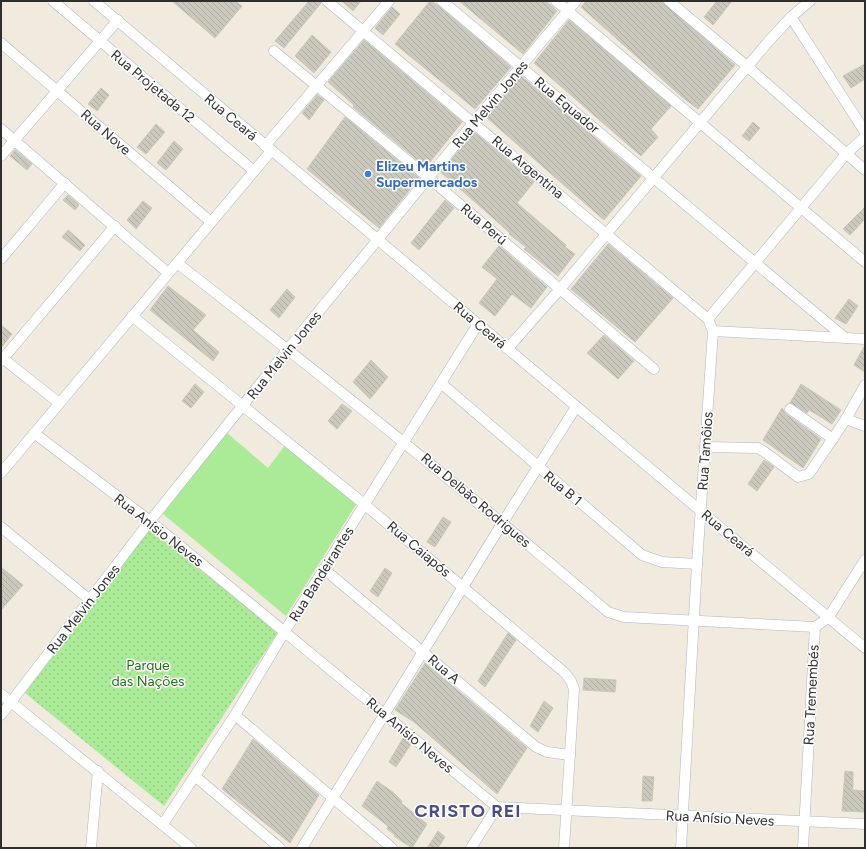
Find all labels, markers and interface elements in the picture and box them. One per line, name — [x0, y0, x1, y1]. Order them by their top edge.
street label: Rua Projetada 12 — [107, 46, 198, 126]
street label: Rua Melvin Jones — [449, 57, 532, 151]
street label: Rua Equador — [531, 73, 603, 138]
street label: Rua Ceará — [201, 90, 261, 144]
street label: Rua Nove — [77, 106, 134, 159]
street label: Rua Argentina — [488, 132, 567, 202]
place label: Elizeu Martins Supermercados — [376, 158, 478, 191]
marker: Elizeu Martins Supermercados — [363, 169, 373, 179]
street label: Rua Perú — [457, 200, 510, 249]
street label: Rua Ceará — [450, 298, 510, 352]
street label: Rua Melvin Jones — [244, 308, 325, 403]
street label: Rua Tamôios — [694, 411, 717, 491]
street label: Rua Delbão Rodrigues — [417, 450, 534, 551]
street label: Rua B 1 — [540, 467, 585, 509]
street label: Rua Anísio Neves — [111, 490, 207, 571]
street label: Rua Ceará — [698, 506, 758, 560]
street label: Rua Caiapós — [383, 518, 454, 581]
street label: Rua Bandeirantes — [285, 524, 357, 625]
street label: Rua Melvin Jones — [43, 561, 124, 657]
street label: Rua Tremembés — [800, 644, 823, 746]
street label: Rua A — [424, 651, 464, 688]
park label: Parque das Nações — [111, 657, 185, 690]
street label: Rua Anísio Neves — [363, 694, 457, 777]
district label: CRISTO REI — [414, 800, 522, 822]
street label: Rua Anísio Neves — [665, 807, 775, 830]

